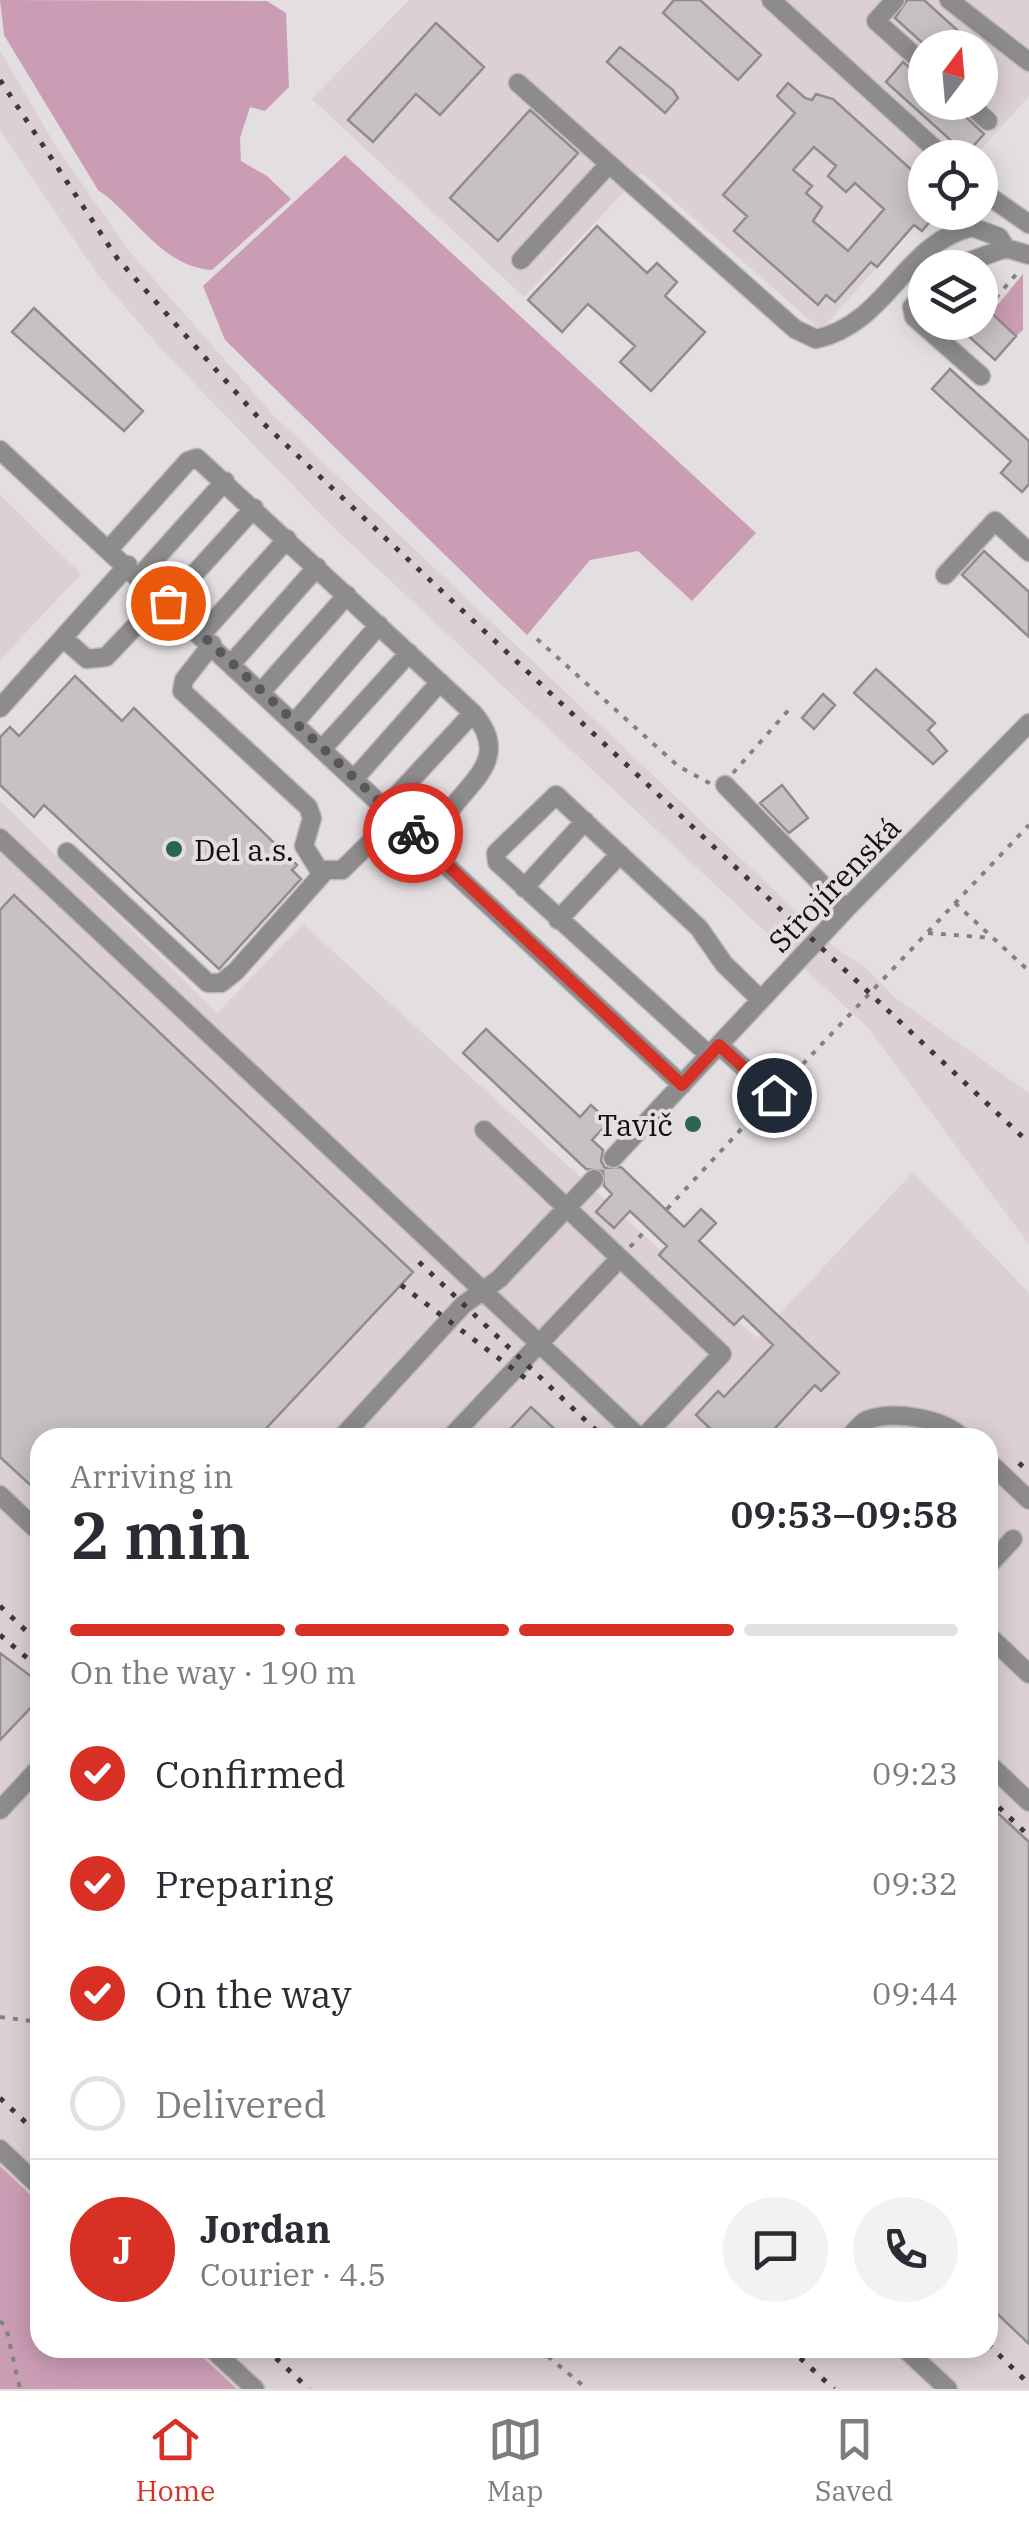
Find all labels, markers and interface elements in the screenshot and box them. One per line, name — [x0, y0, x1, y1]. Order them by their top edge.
north arrow — [908, 30, 998, 120]
map controls — [908, 30, 998, 340]
button: locate — [908, 140, 998, 230]
button: layers — [908, 250, 998, 340]
pin — [126, 561, 211, 646]
icon: bag — [141, 576, 196, 631]
courier — [363, 783, 463, 883]
icon: bike — [386, 806, 441, 861]
street label: Strojírenská — [760, 808, 908, 960]
place label: Del a.s. — [194, 830, 294, 869]
marker: Del a.s. — [163, 838, 185, 860]
pin — [732, 1053, 817, 1138]
icon: home — [747, 1068, 802, 1123]
place label: Tavič — [598, 1105, 673, 1144]
marker: Tavič — [682, 1113, 704, 1135]
text: Arriving in — [70, 1455, 233, 1497]
text: 09:53–09:58 — [731, 1489, 958, 1538]
text: 2 min — [70, 1492, 251, 1577]
text: On the way · 190 m — [70, 1651, 356, 1693]
icon: check — [70, 1746, 125, 1801]
text: Confirmed — [155, 1749, 346, 1798]
text: 09:23 — [872, 1752, 958, 1794]
icon: check — [70, 1856, 125, 1911]
text: Preparing — [155, 1859, 334, 1908]
text: 09:32 — [872, 1862, 958, 1904]
icon: check — [70, 1966, 125, 2021]
text: On the way — [155, 1969, 352, 2018]
text: 09:44 — [872, 1972, 958, 2014]
text: Delivered — [155, 2079, 327, 2128]
button: chat — [723, 2197, 828, 2302]
button: phone — [853, 2197, 958, 2302]
text: Jordan — [200, 2204, 331, 2253]
text: J — [113, 2225, 132, 2274]
text: Courier · 4.5 — [200, 2253, 386, 2295]
tab: Home — [136, 2412, 215, 2509]
tab: Map — [487, 2412, 544, 2509]
tab: Saved — [815, 2412, 893, 2509]

